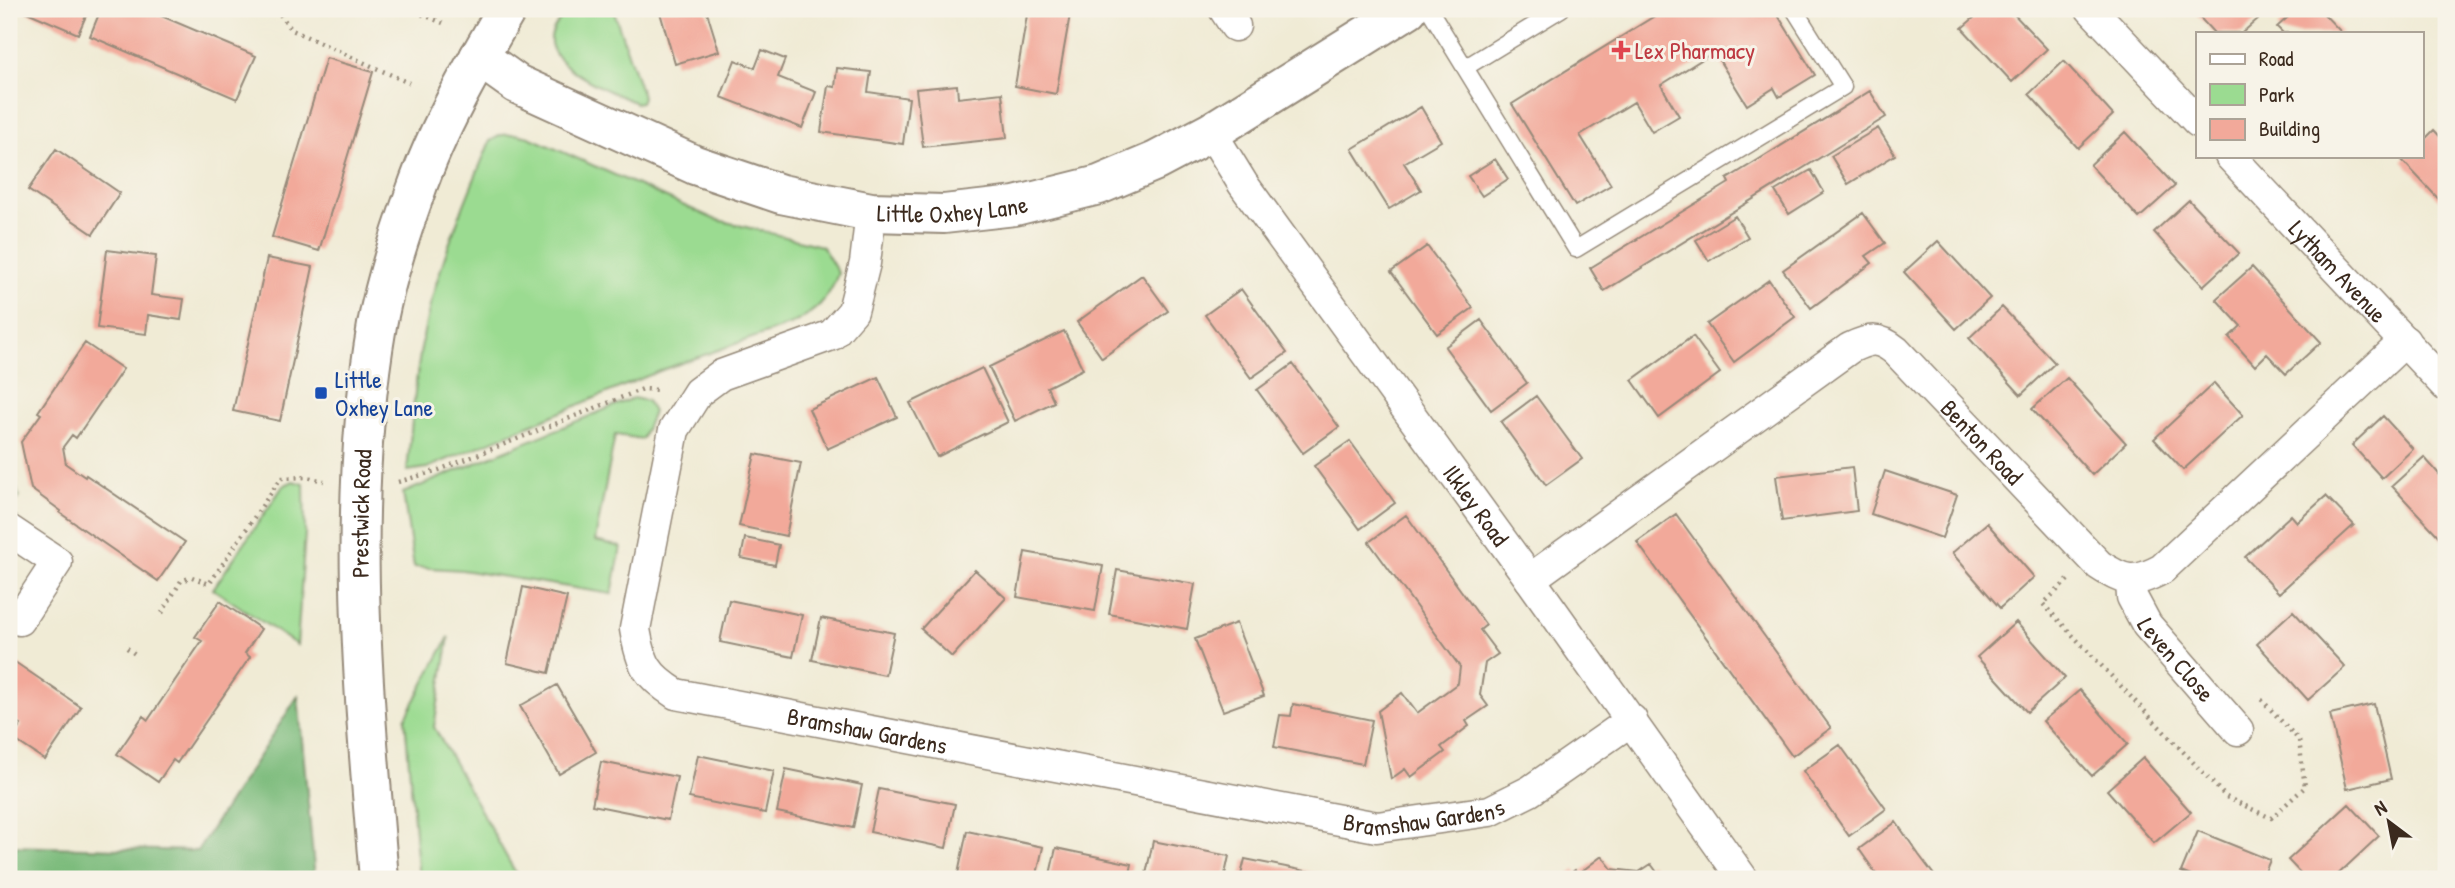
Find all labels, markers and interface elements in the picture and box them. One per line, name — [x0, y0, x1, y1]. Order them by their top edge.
legend — [2196, 32, 2424, 158]
place label: Lex Pharmacy — [1635, 34, 1755, 66]
marker: Lex Pharmacy — [1613, 42, 1629, 58]
text: Road — [2259, 44, 2293, 73]
text: Park — [2259, 80, 2294, 109]
text: Building — [2259, 114, 2320, 143]
street label: Little Oxhey Lane — [877, 187, 1031, 230]
street label: Lytham Avenue — [2282, 213, 2395, 330]
place label: Little Oxhey Lane — [335, 363, 434, 423]
marker: Little Oxhey Lane — [313, 385, 329, 401]
street label: Benton Road — [1934, 392, 2030, 491]
street label: Prestwick Road — [344, 448, 378, 578]
street label: Ilkley Road — [1436, 458, 1517, 552]
street label: Leven Close — [2130, 612, 2222, 709]
street label: Bramshaw Gardens — [785, 699, 950, 761]
north arrow — [2354, 786, 2424, 856]
street label: Bramshaw Gardens — [1341, 790, 1510, 843]
text: N — [2369, 794, 2391, 821]

